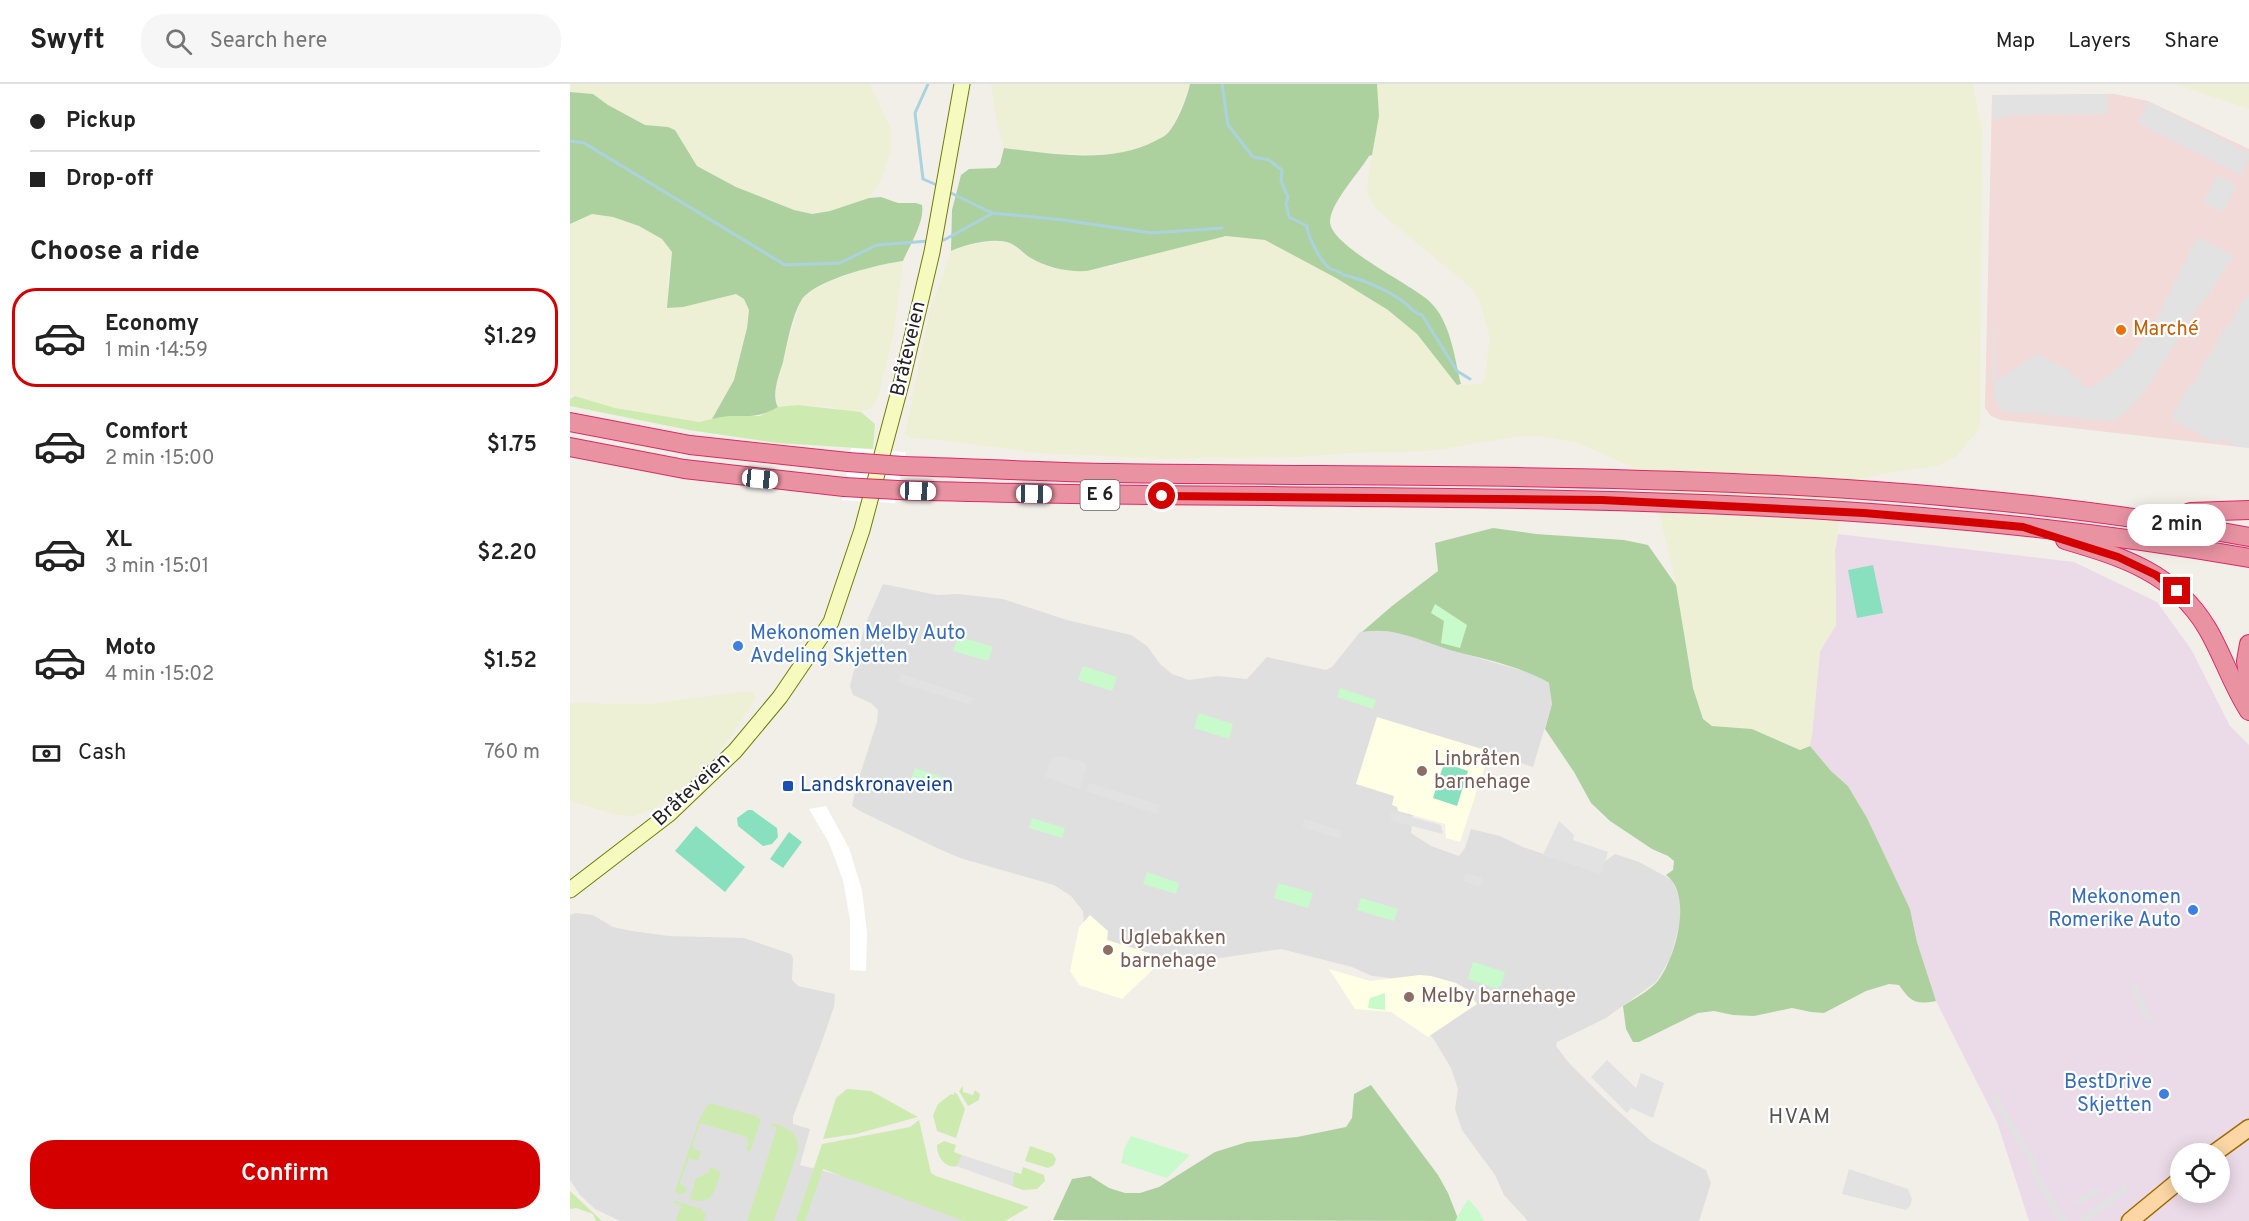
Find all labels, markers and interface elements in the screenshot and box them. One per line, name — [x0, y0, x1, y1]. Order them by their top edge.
search box — [141, 14, 561, 68]
text: Swyft — [30, 23, 105, 59]
icon: search — [162, 25, 195, 58]
text: Search here — [210, 28, 327, 55]
text: Map — [1996, 28, 2035, 55]
text: Layers — [2068, 28, 2131, 55]
text: Share — [2164, 28, 2219, 55]
text: Pickup — [66, 108, 136, 135]
text: Drop-off — [66, 166, 153, 193]
text: Choose a ride — [30, 235, 200, 269]
street label: Bråteveien — [885, 299, 933, 399]
icon: car — [33, 311, 87, 365]
text: Economy — [105, 311, 199, 338]
place label: Marché — [2133, 317, 2199, 343]
marker: Marché — [2114, 323, 2128, 337]
text: $1.29 — [483, 324, 537, 351]
text: 1 min · 14:59 — [105, 338, 208, 364]
icon: car — [33, 419, 87, 473]
text: Comfort — [105, 419, 188, 446]
text: $1.75 — [487, 432, 537, 459]
text: 2 min · 15:00 — [105, 446, 215, 472]
car — [741, 468, 779, 490]
road number: E 6 — [1080, 480, 1120, 510]
car — [900, 481, 936, 501]
route start — [1148, 482, 1175, 509]
car — [1016, 485, 1052, 503]
callout: 2 min — [2128, 504, 2226, 546]
text: 2 min — [2151, 512, 2202, 538]
icon: car — [33, 527, 87, 581]
text: XL — [105, 527, 132, 554]
text: $2.20 — [477, 540, 537, 567]
text: 3 min · 15:01 — [105, 554, 209, 580]
route end — [2163, 577, 2190, 604]
place label: Mekonomen Melby Auto Avdeling Skjetten — [750, 621, 966, 670]
icon: car — [33, 635, 87, 689]
text: Moto — [105, 635, 156, 662]
marker: Mekonomen Melby Auto Avdeling Skjetten — [731, 639, 745, 653]
text: $1.52 — [483, 648, 537, 675]
text: 4 min · 15:02 — [105, 662, 214, 688]
icon: cash — [30, 737, 63, 770]
text: Cash — [78, 740, 127, 767]
text: 760 m — [484, 740, 540, 766]
street label: Bråteveien — [648, 747, 736, 833]
place label: Linbråten barnehage — [1434, 747, 1530, 796]
marker: Linbråten barnehage — [1415, 764, 1429, 778]
place label: Landskronaveien — [800, 773, 953, 799]
marker: Landskronaveien — [781, 779, 795, 793]
place label: Mekonomen Romerike Auto — [2048, 885, 2181, 934]
marker: Mekonomen Romerike Auto — [2186, 903, 2200, 917]
place label: Uglebakken barnehage — [1120, 926, 1226, 975]
marker: Uglebakken barnehage — [1101, 943, 1115, 957]
place label: Melby barnehage — [1421, 984, 1576, 1010]
marker: Melby barnehage — [1402, 990, 1416, 1004]
place label: BestDrive Skjetten — [2064, 1070, 2152, 1119]
marker: BestDrive Skjetten — [2157, 1087, 2171, 1101]
district label: HVAM — [1768, 1104, 1832, 1131]
button: Confirm — [30, 1140, 540, 1209]
map controls — [2170, 1143, 2230, 1203]
button: locate — [2170, 1143, 2230, 1203]

